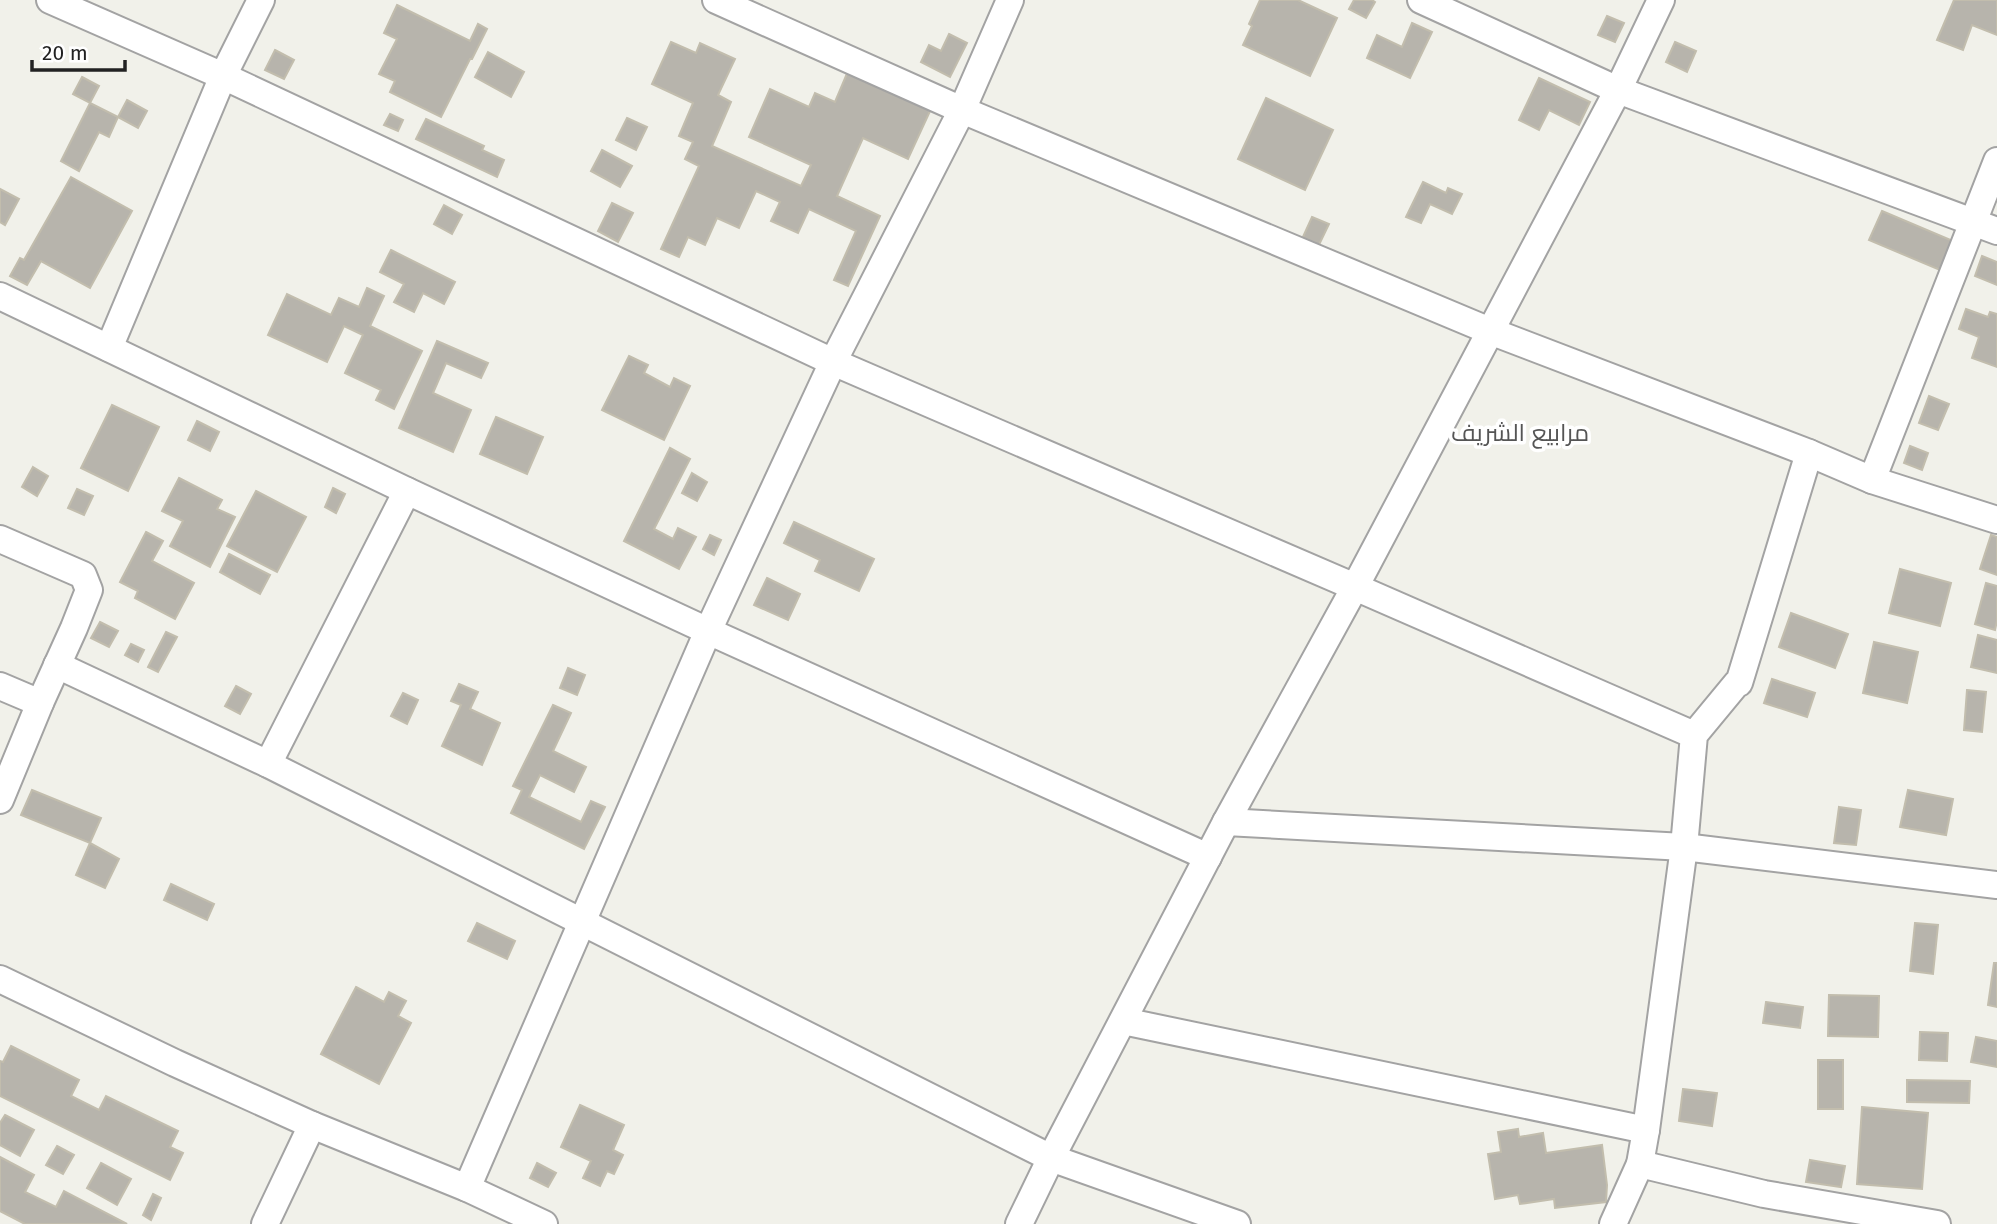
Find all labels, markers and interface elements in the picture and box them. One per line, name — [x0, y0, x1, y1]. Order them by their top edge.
scale bar — [32, 28, 124, 72]
text: 20 m — [42, 40, 88, 66]
district label: مرابيع الشريف — [1451, 419, 1589, 449]

